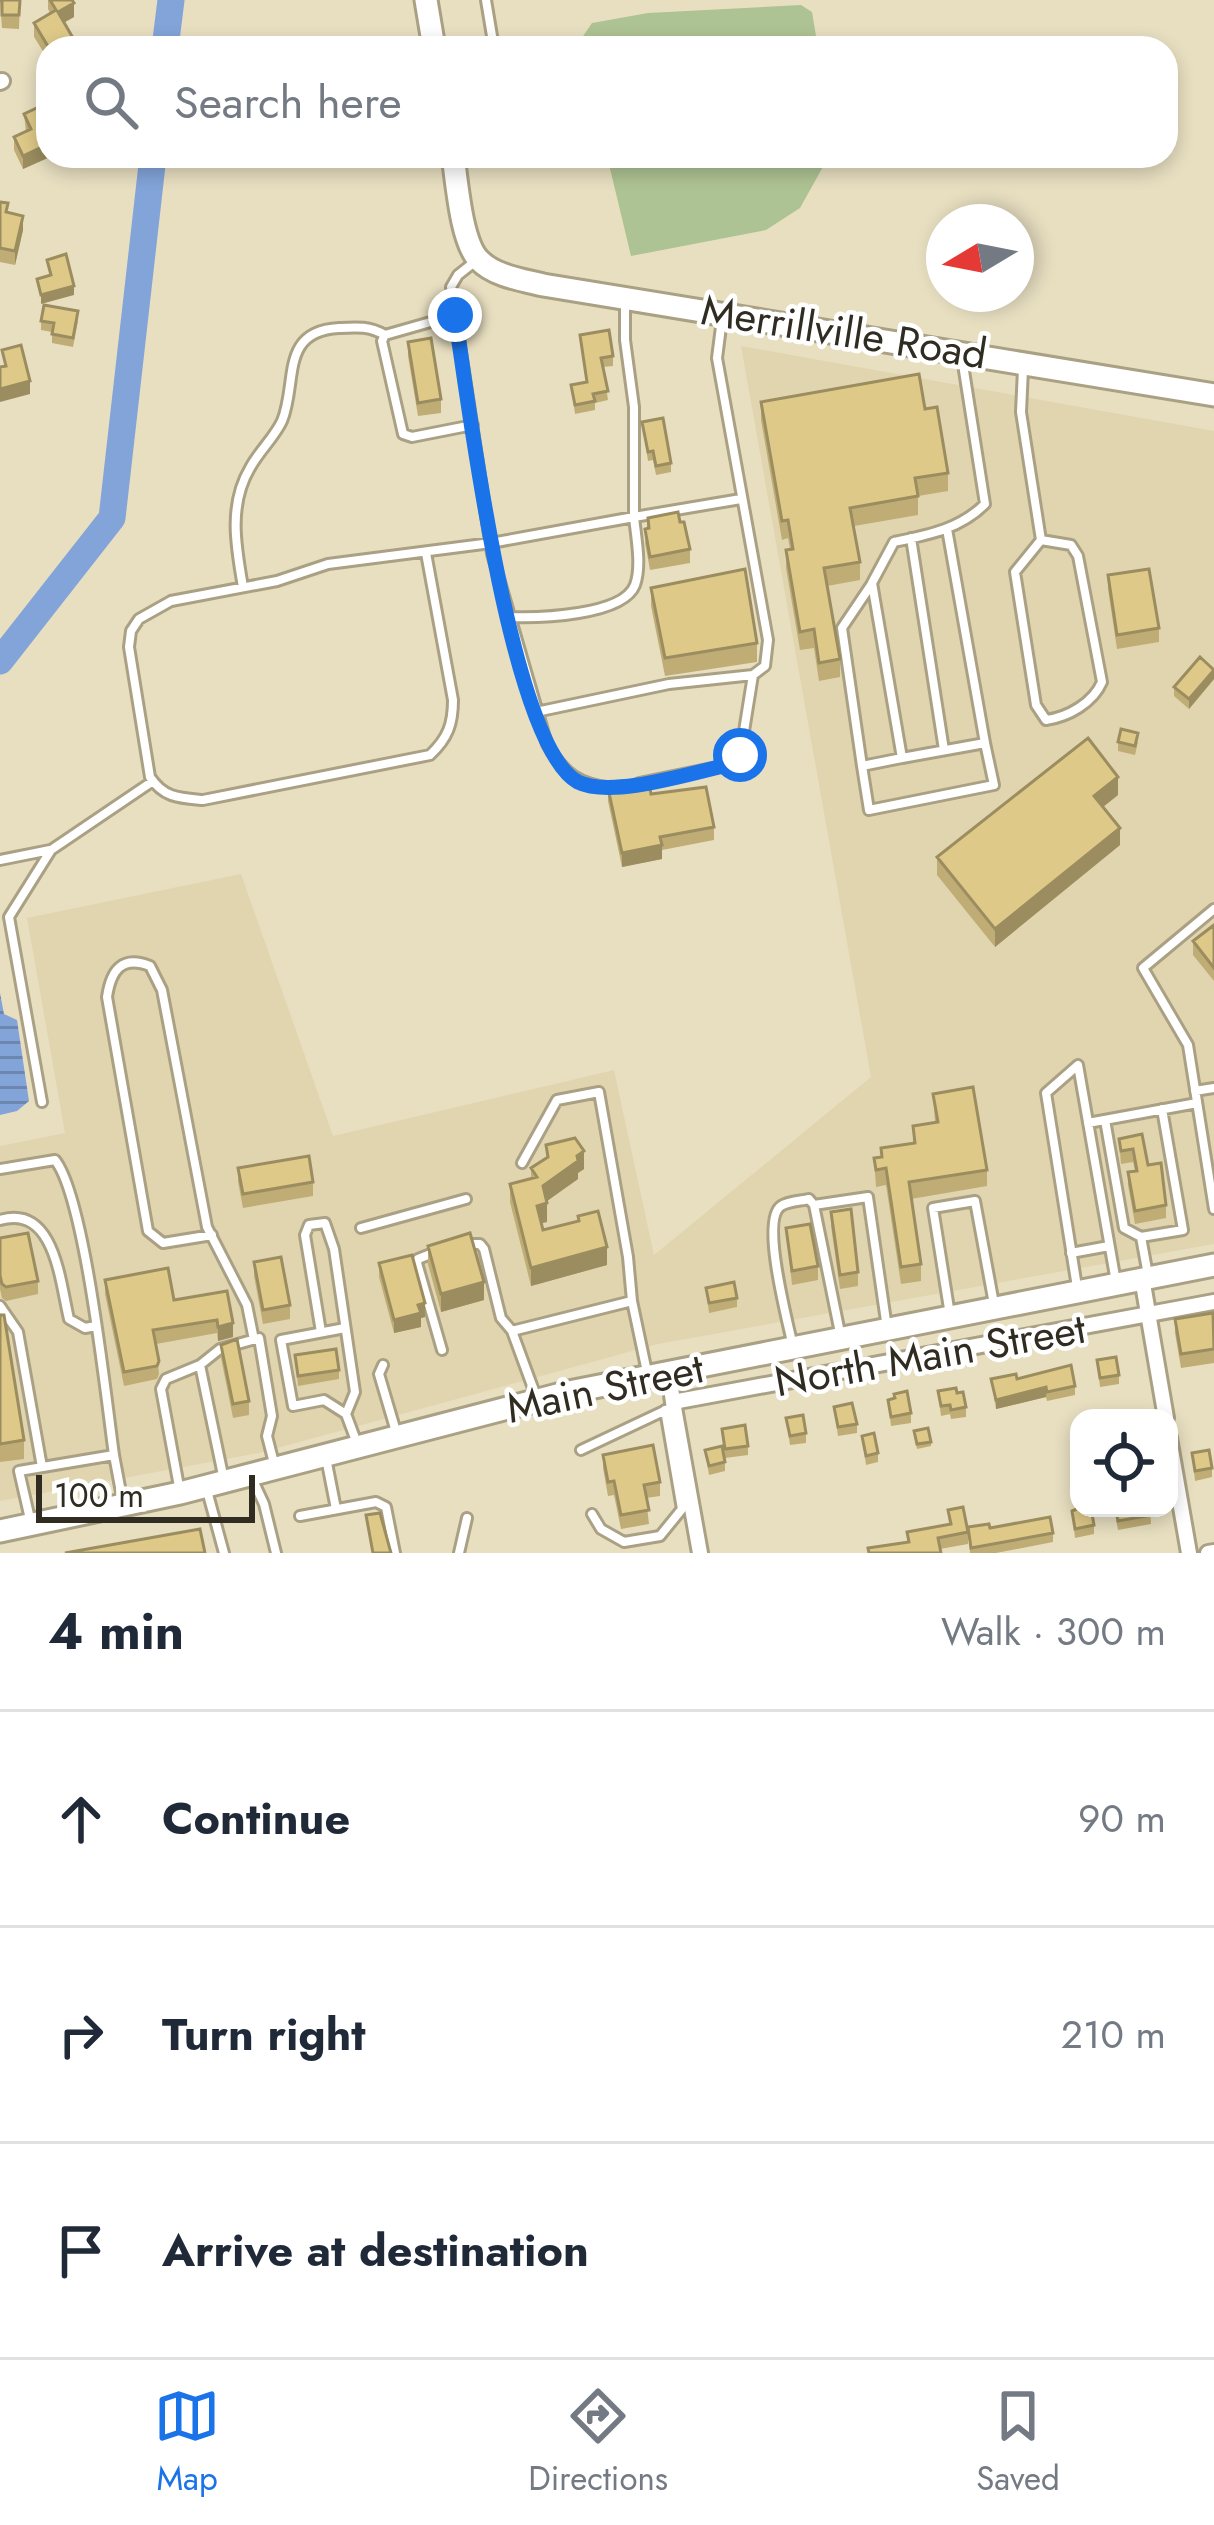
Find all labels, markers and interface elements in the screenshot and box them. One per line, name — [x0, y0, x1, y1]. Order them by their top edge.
search box — [36, 36, 1178, 168]
icon: search — [78, 69, 144, 135]
text: Search here — [174, 70, 402, 135]
north arrow — [926, 204, 1034, 312]
street label: Merrillville Road — [697, 279, 991, 385]
route end — [428, 288, 482, 342]
route start — [713, 728, 767, 782]
street label: North Main Street — [770, 1298, 1090, 1412]
street label: Main Street — [501, 1337, 709, 1439]
map controls — [1070, 1409, 1178, 1517]
button: locate — [1070, 1409, 1178, 1517]
scale bar — [36, 1469, 255, 1522]
text: 100 m — [54, 1472, 144, 1519]
text: 4 min — [48, 1594, 184, 1668]
text: Walk · 300 m — [941, 1603, 1166, 1660]
icon: ahead — [48, 1786, 114, 1852]
text: Continue — [162, 1786, 350, 1851]
text: 90 m — [1078, 1790, 1166, 1847]
icon: right — [48, 2002, 114, 2068]
text: Turn right — [162, 2002, 366, 2067]
text: 210 m — [1061, 2006, 1166, 2063]
icon: arrive — [48, 2218, 114, 2284]
text: Arrive at destination — [162, 2218, 589, 2283]
tab: Map — [154, 2383, 220, 2502]
tab: Directions — [528, 2383, 668, 2502]
tab: Saved — [976, 2383, 1060, 2502]

